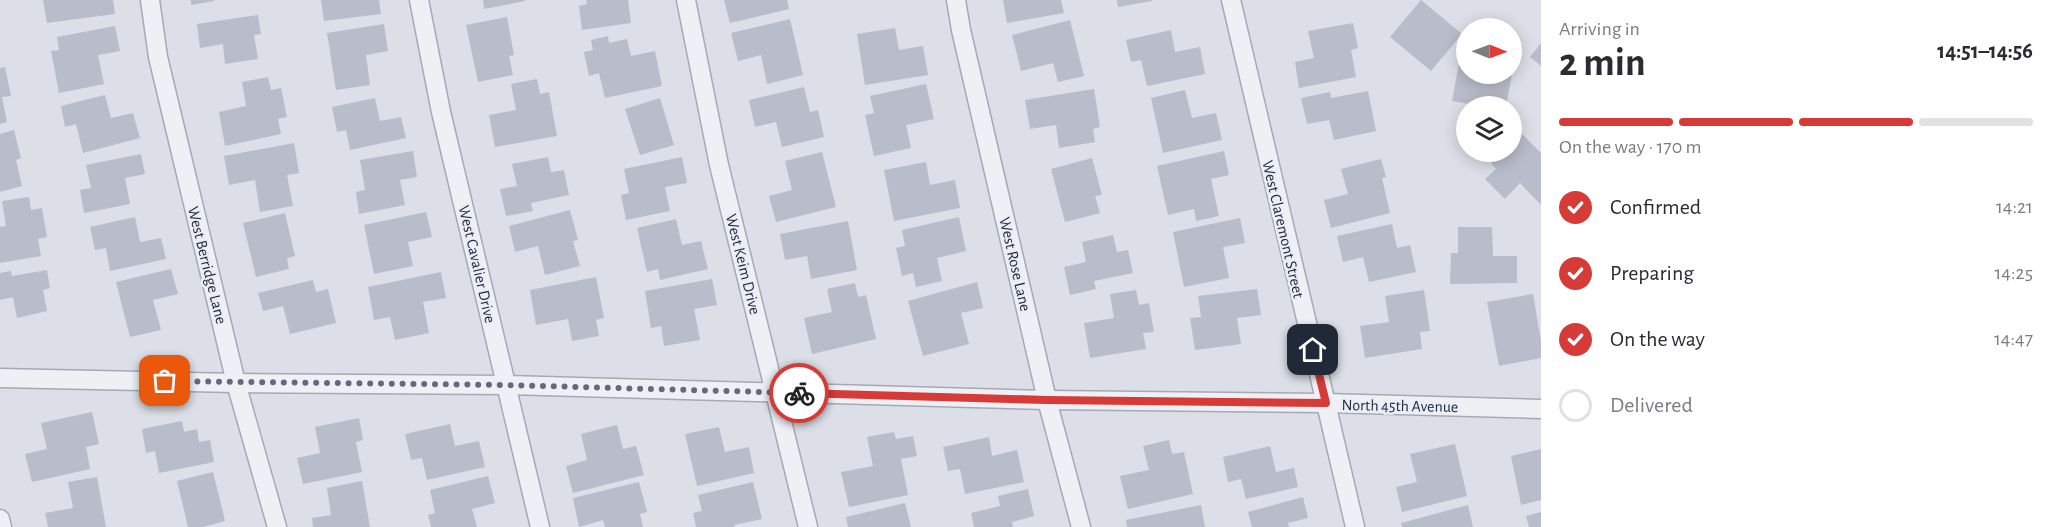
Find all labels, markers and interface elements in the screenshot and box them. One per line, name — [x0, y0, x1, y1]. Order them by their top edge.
north arrow — [1456, 18, 1522, 84]
map controls — [1456, 18, 1522, 162]
text: Arriving in — [1559, 19, 1640, 39]
text: 14:51–14:56 — [1937, 40, 2033, 62]
text: 2 min — [1559, 44, 1646, 83]
button: layers — [1456, 96, 1522, 162]
text: On the way · 170 m — [1559, 137, 1702, 157]
street label: West Claremont Street — [1259, 159, 1307, 300]
icon: check — [1559, 191, 1592, 224]
text: Confirmed — [1610, 196, 1701, 218]
text: 14:21 — [1996, 197, 2033, 217]
street label: West Cavalier Drive — [456, 204, 498, 325]
street label: West Berridge Lane — [185, 205, 229, 326]
street label: West Keim Drive — [723, 212, 763, 316]
street label: West Rose Lane — [996, 216, 1034, 313]
icon: check — [1559, 257, 1592, 290]
text: Preparing — [1610, 262, 1694, 284]
text: 14:25 — [1994, 263, 2033, 283]
icon: check — [1559, 323, 1592, 356]
pin — [1287, 324, 1338, 375]
text: On the way — [1610, 328, 1705, 350]
text: 14:47 — [1994, 329, 2033, 349]
icon: home — [1296, 333, 1329, 366]
pin — [139, 355, 190, 406]
courier — [769, 363, 829, 423]
icon: bag — [148, 364, 181, 397]
icon: bike — [783, 377, 816, 410]
text: Delivered — [1610, 394, 1693, 416]
street label: North 45th Avenue — [1342, 397, 1458, 415]

